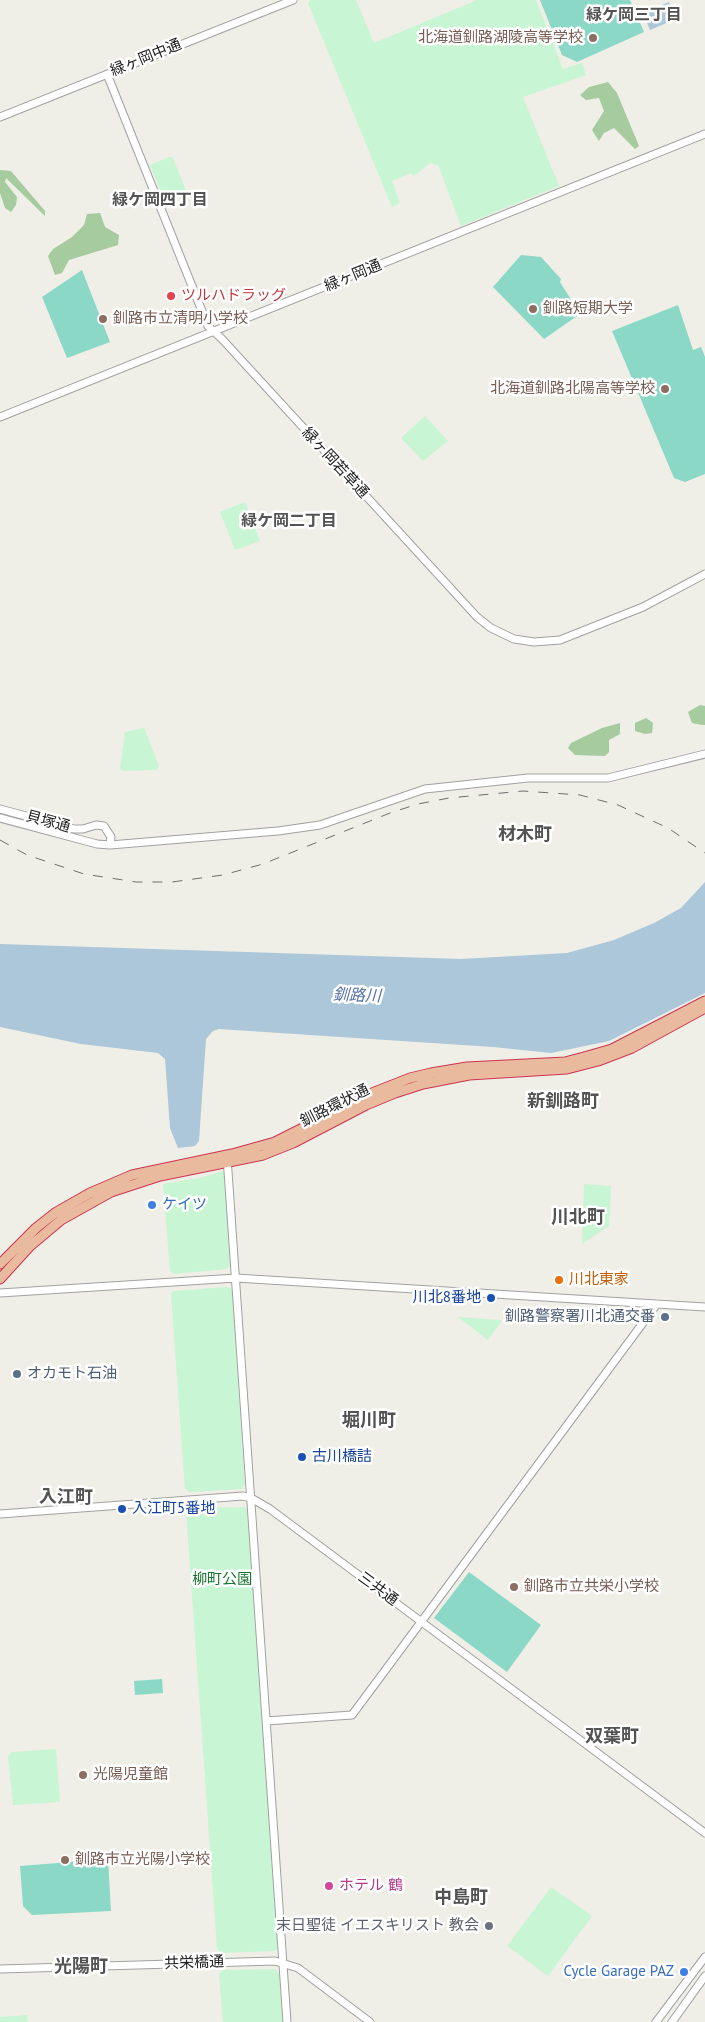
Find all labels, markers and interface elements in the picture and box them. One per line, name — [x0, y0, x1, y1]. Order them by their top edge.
district label: 緑ケ岡三丁目 — [586, 5, 682, 25]
place label: 北海道釧路湖陵高等学校 — [418, 29, 583, 47]
marker: 北海道釧路湖陵高等学校 — [587, 32, 599, 44]
street label: 緑ヶ岡中通 — [108, 36, 184, 80]
district label: 緑ケ岡四丁目 — [112, 190, 208, 210]
street label: 緑ヶ岡通 — [322, 256, 384, 296]
place label: ツルハドラッグ — [181, 287, 286, 305]
marker: ツルハドラッグ — [165, 290, 177, 302]
place label: 釧路短期大学 — [543, 300, 633, 318]
marker: 釧路短期大学 — [527, 303, 539, 315]
place label: 釧路市立清明小学校 — [113, 310, 248, 328]
marker: 釧路市立清明小学校 — [97, 313, 109, 325]
place label: 北海道釧路北陽高等学校 — [490, 380, 655, 398]
marker: 北海道釧路北陽高等学校 — [659, 383, 671, 395]
street label: 緑ヶ岡若草通 — [298, 424, 372, 502]
district label: 緑ケ岡二丁目 — [241, 511, 337, 531]
street label: 貝塚通 — [24, 807, 72, 837]
district label: 材木町 — [498, 824, 552, 846]
water label: 釧路川 — [333, 986, 381, 1006]
street label: 釧路環状通 — [298, 1081, 372, 1131]
district label: 新釧路町 — [527, 1091, 599, 1113]
place label: ケイツ — [162, 1196, 207, 1214]
marker: ケイツ — [146, 1199, 158, 1211]
district label: 川北町 — [551, 1207, 605, 1229]
place label: 川北東家 — [569, 1271, 629, 1289]
marker: 川北東家 — [553, 1274, 565, 1286]
place label: 川北8番地 — [413, 1289, 481, 1307]
marker: 川北8番地 — [485, 1292, 497, 1304]
place label: 釧路警察署川北通交番 — [505, 1308, 655, 1326]
marker: 釧路警察署川北通交番 — [659, 1311, 671, 1323]
place label: オカモト石油 — [27, 1365, 117, 1383]
marker: オカモト石油 — [11, 1368, 23, 1380]
district label: 堀川町 — [342, 1410, 396, 1432]
place label: 古川橋詰 — [312, 1448, 372, 1466]
marker: 古川橋詰 — [296, 1451, 308, 1463]
district label: 入江町 — [39, 1487, 93, 1509]
place label: 入江町5番地 — [132, 1500, 215, 1518]
marker: 入江町5番地 — [116, 1503, 128, 1515]
street label: 三共通 — [355, 1568, 401, 1610]
park label: 柳町公園 — [192, 1571, 252, 1589]
place label: 釧路市立共栄小学校 — [524, 1578, 659, 1596]
marker: 釧路市立共栄小学校 — [508, 1581, 520, 1593]
district label: 双葉町 — [585, 1726, 639, 1748]
place label: 光陽児童館 — [93, 1766, 168, 1784]
marker: 光陽児童館 — [77, 1769, 89, 1781]
place label: 釧路市立光陽小学校 — [75, 1851, 210, 1869]
marker: 釧路市立光陽小学校 — [59, 1854, 71, 1866]
place label: ホテル 鶴 — [339, 1877, 403, 1895]
marker: ホテル 鶴 — [323, 1880, 335, 1892]
district label: 中島町 — [434, 1887, 488, 1909]
place label: 末日聖徒 イエスキリスト 教会 — [276, 1917, 479, 1935]
marker: 末日聖徒 イエスキリスト 教会 — [483, 1920, 495, 1932]
street label: 共栄橋通 — [164, 1953, 224, 1973]
district label: 光陽町 — [54, 1956, 108, 1978]
place label: Cycle Garage PAZ — [563, 1963, 674, 1981]
marker: Cycle Garage PAZ — [678, 1966, 690, 1978]

